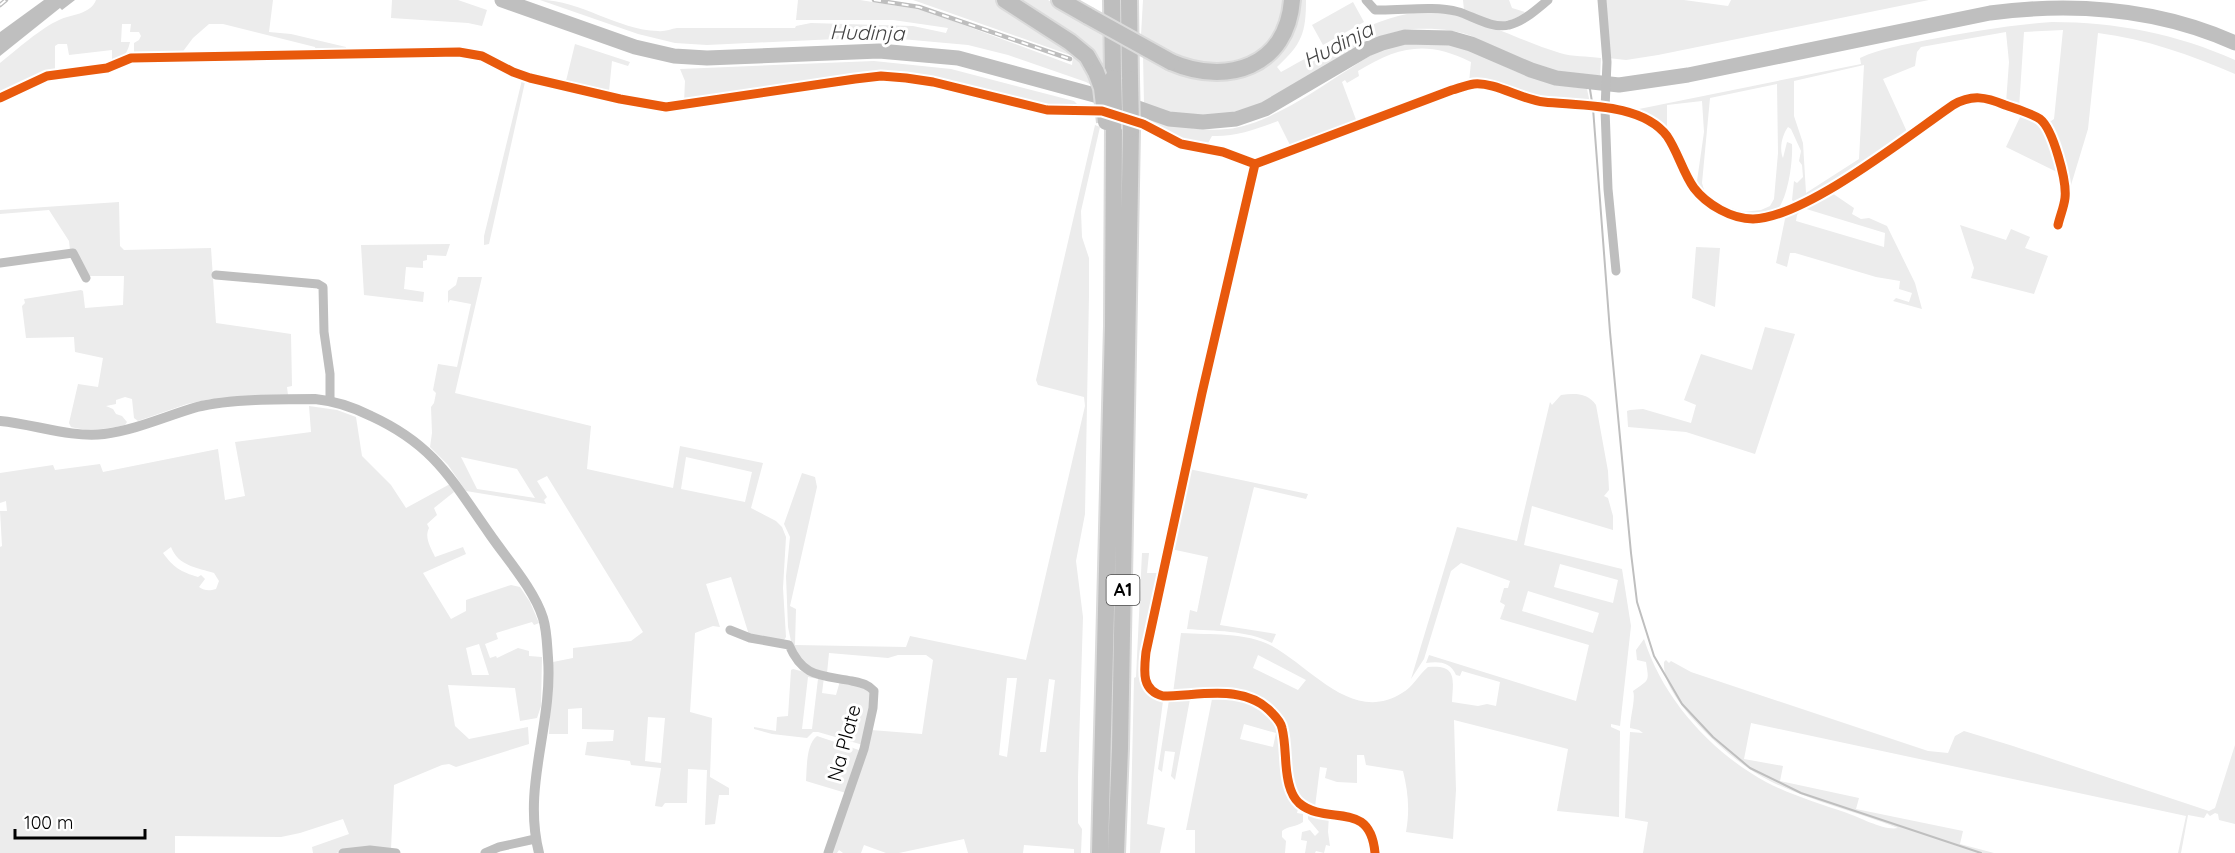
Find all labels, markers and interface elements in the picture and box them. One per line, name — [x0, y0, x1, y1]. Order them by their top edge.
water label: Hudinja — [1298, 15, 1378, 73]
water label: Hudinja — [829, 18, 906, 46]
road number: A1 — [1106, 575, 1140, 605]
street label: Na Plate — [821, 702, 866, 784]
scale bar — [15, 802, 146, 840]
text: 100 m — [24, 811, 73, 834]

